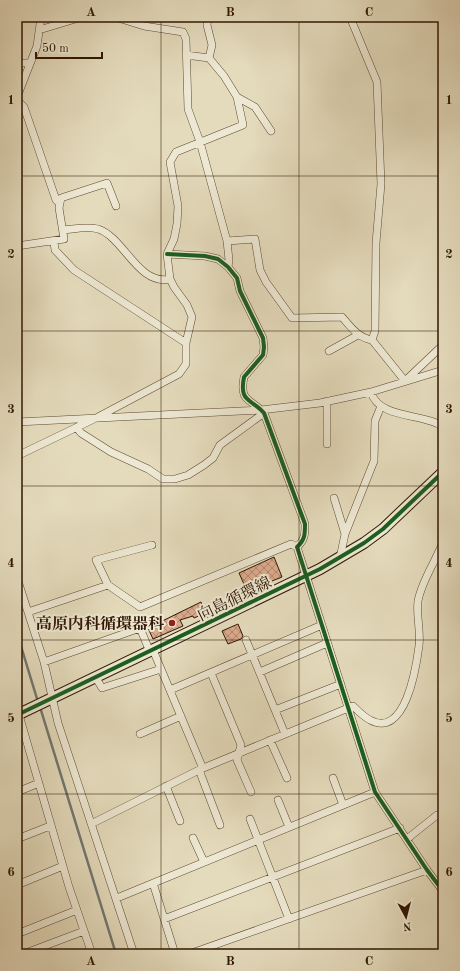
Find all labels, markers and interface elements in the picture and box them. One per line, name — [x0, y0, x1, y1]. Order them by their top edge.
text: A — [86, 6, 96, 19]
text: B — [225, 6, 235, 19]
text: C — [365, 6, 373, 19]
scale bar — [36, 34, 102, 60]
text: 50 m — [42, 42, 69, 55]
text: 1 — [7, 94, 15, 107]
text: 1 — [445, 94, 453, 107]
text: 2 — [7, 248, 15, 261]
text: 2 — [445, 248, 453, 261]
text: 3 — [7, 403, 15, 416]
text: 3 — [445, 403, 453, 416]
text: 4 — [7, 557, 15, 570]
text: 4 — [445, 557, 453, 570]
street label: 向島循環線 — [195, 573, 274, 625]
place label: 高原内科循環器科 — [36, 615, 165, 633]
marker: 高原内科循環器科 — [167, 618, 177, 628]
text: 5 — [7, 712, 15, 725]
text: 5 — [445, 712, 453, 725]
text: 6 — [7, 866, 15, 879]
text: 6 — [445, 866, 453, 879]
north arrow — [386, 897, 426, 937]
text: N — [402, 919, 412, 931]
text: A — [86, 955, 96, 968]
text: B — [225, 955, 235, 968]
text: C — [365, 955, 373, 968]

